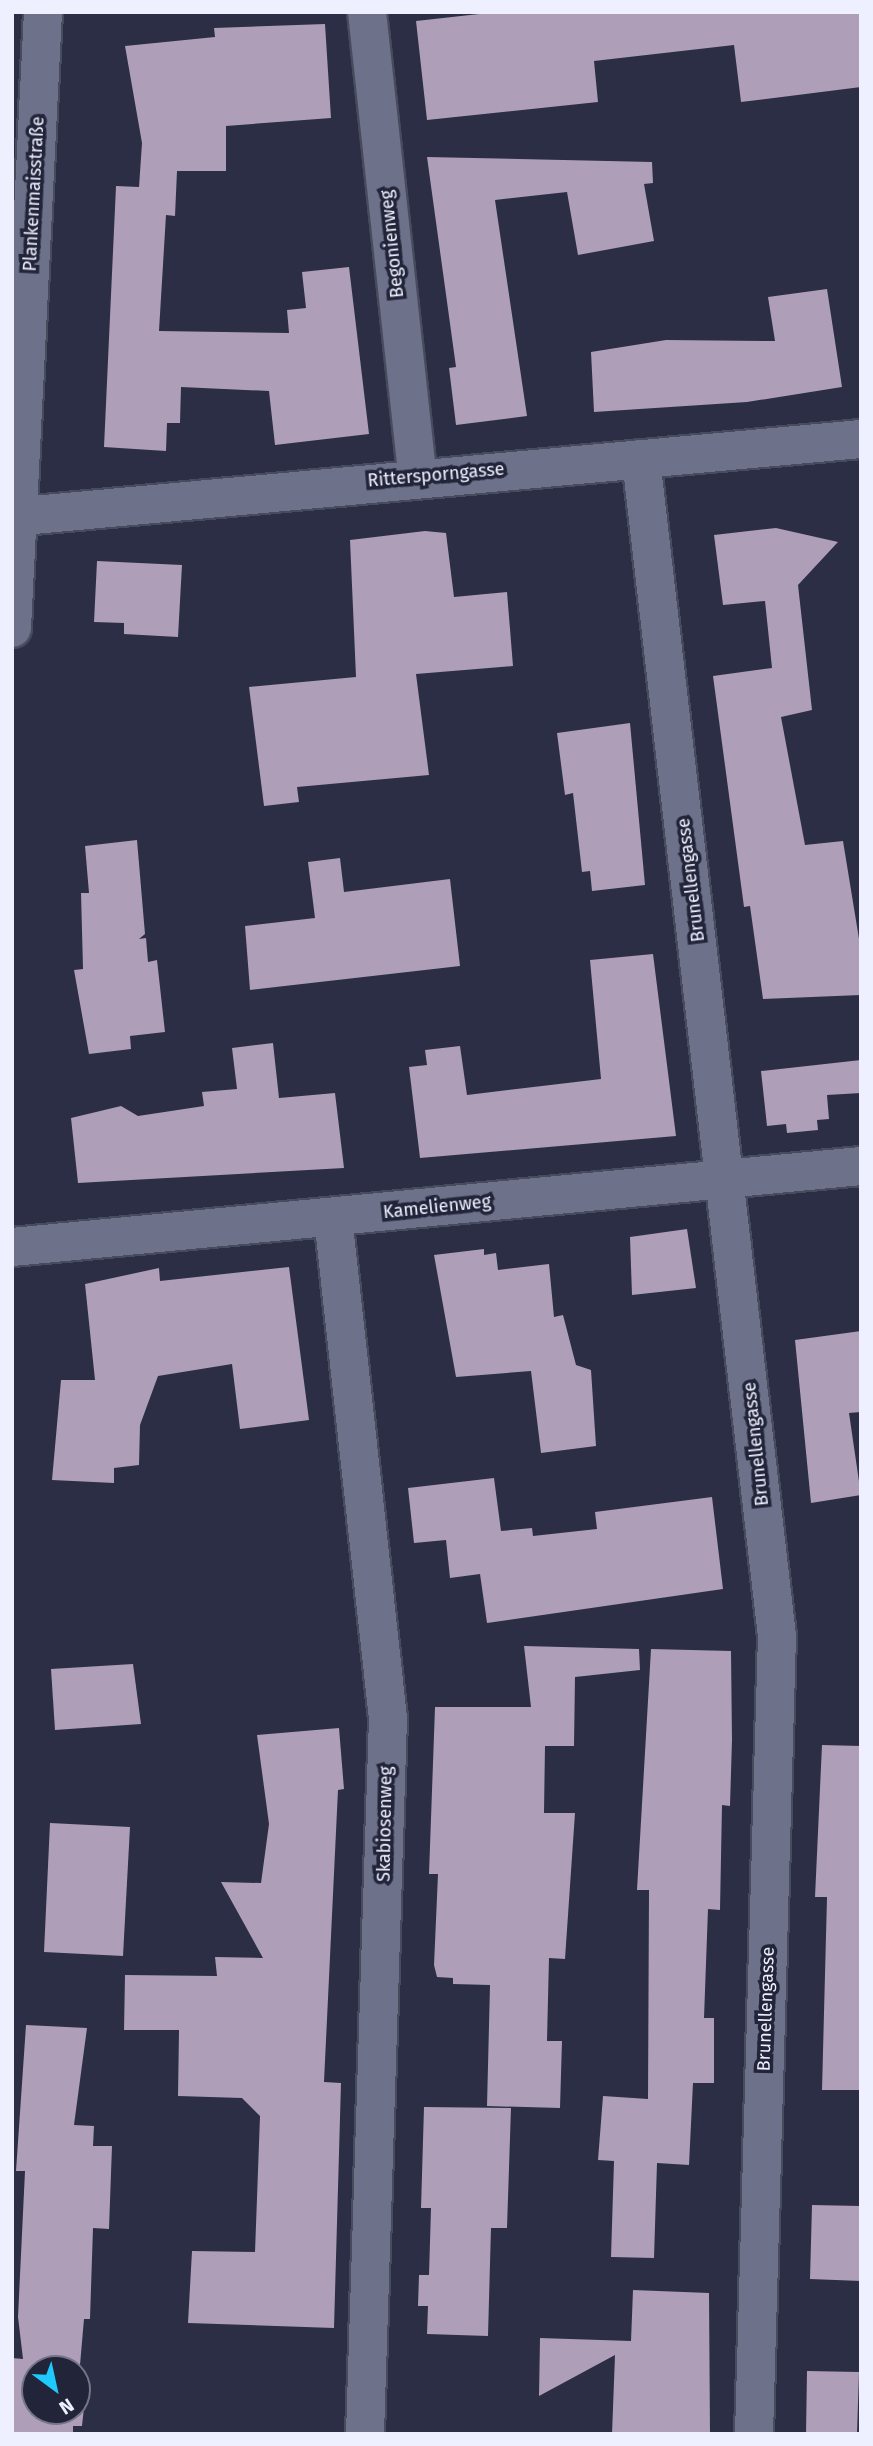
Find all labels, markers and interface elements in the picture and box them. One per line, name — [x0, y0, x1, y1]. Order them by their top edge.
street label: Plankenmaisstraße — [19, 116, 49, 272]
street label: Begonienweg — [376, 189, 408, 299]
street label: Rittersporngasse — [367, 458, 505, 492]
street label: Brunellengasse — [673, 817, 709, 943]
street label: Kamelienweg — [382, 1191, 492, 1223]
street label: Brunellengasse — [739, 1381, 773, 1507]
street label: Skabiosenweg — [373, 1766, 397, 1882]
street label: Brunellengasse — [753, 1946, 779, 2072]
north arrow — [21, 2355, 91, 2425]
text: N — [55, 2393, 78, 2419]

